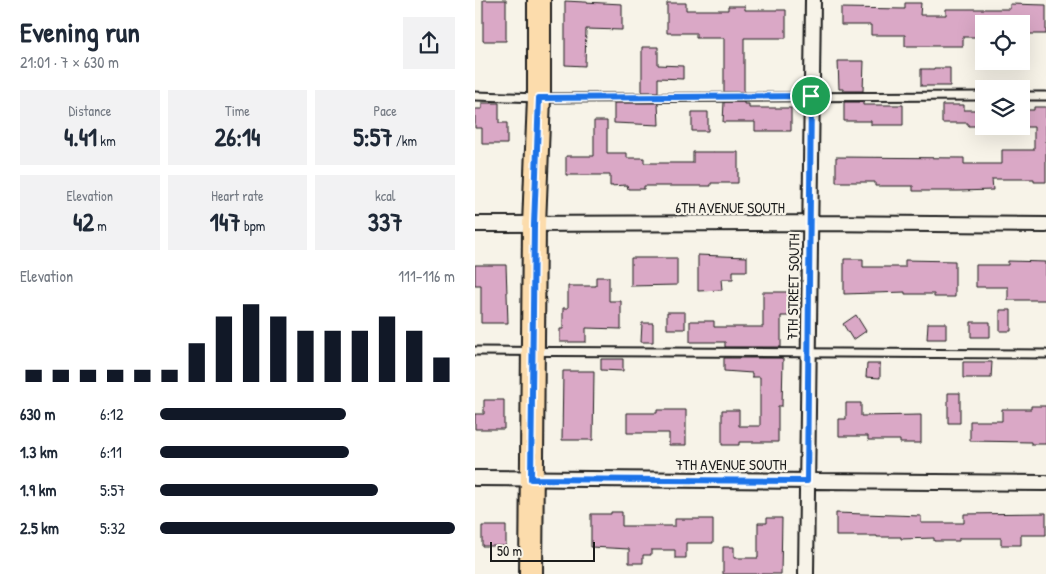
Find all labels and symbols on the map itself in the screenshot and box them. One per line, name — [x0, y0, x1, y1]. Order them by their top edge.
pin — [790, 75, 832, 117]
street label: 6TH AVENUE SOUTH — [675, 197, 785, 218]
street label: 7TH STREET SOUTH — [782, 233, 804, 341]
street label: 7TH AVENUE SOUTH — [675, 454, 787, 475]
scale bar — [490, 539, 595, 562]

